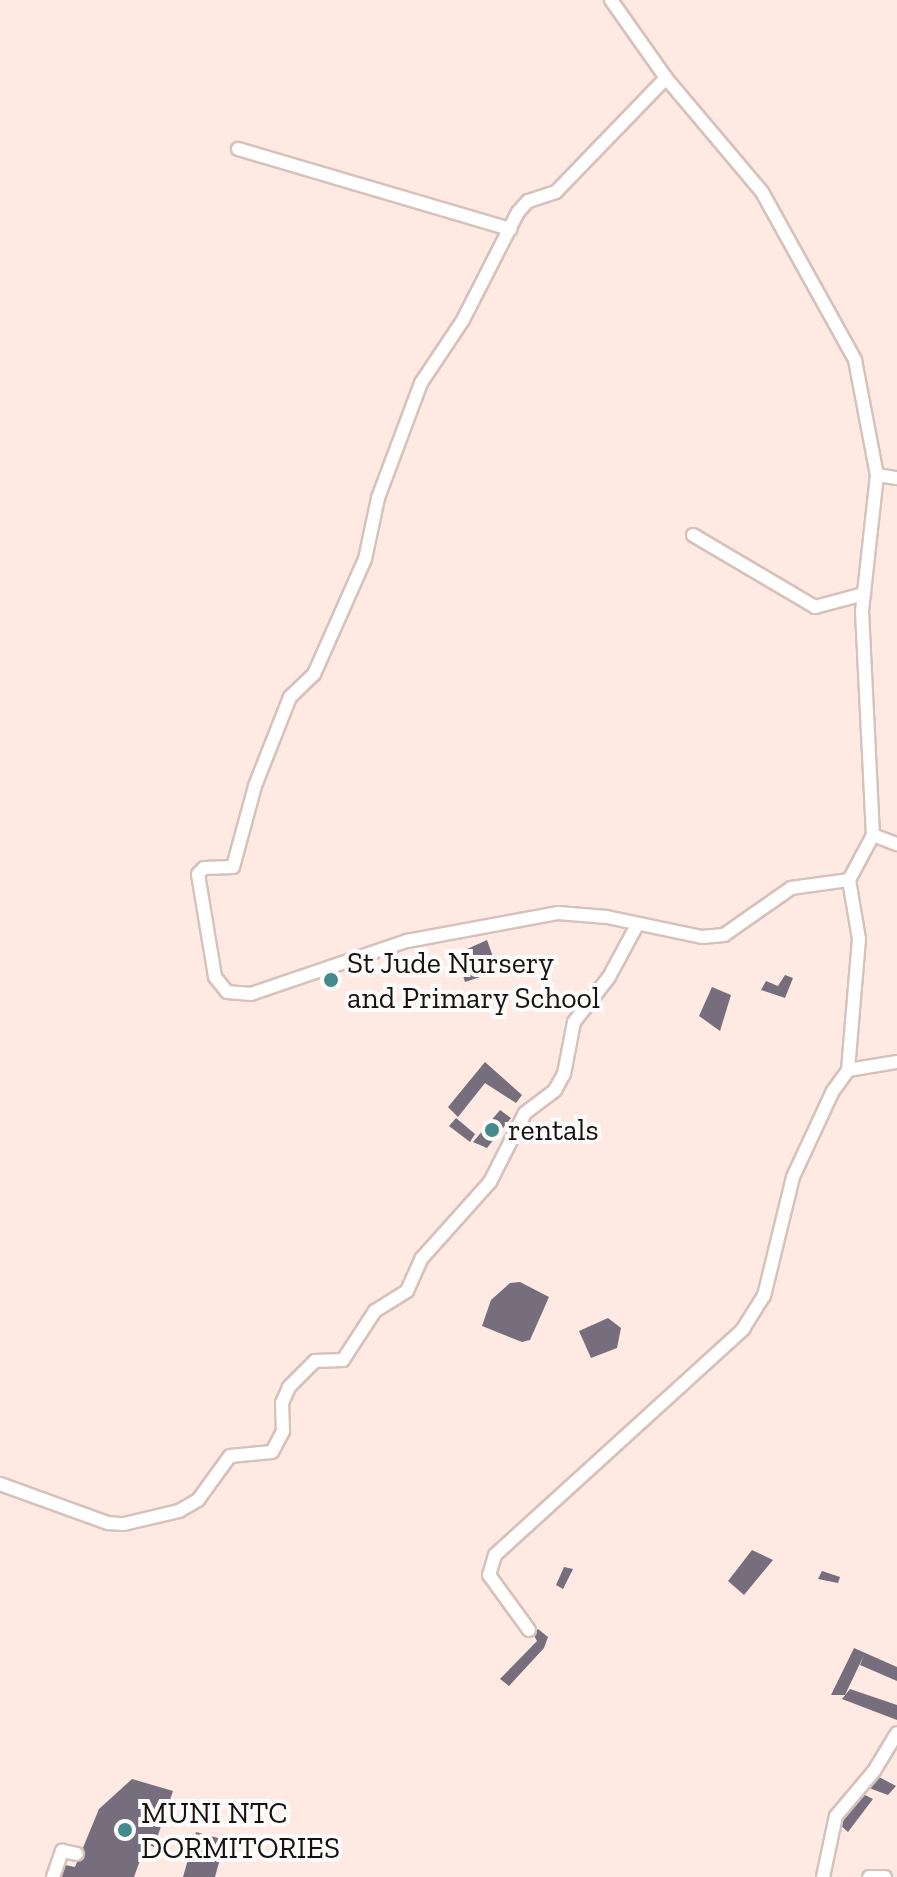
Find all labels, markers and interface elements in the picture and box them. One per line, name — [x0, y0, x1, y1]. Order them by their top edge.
place label: St Jude Nursery and Primary School — [347, 945, 601, 1016]
marker: St Jude Nursery and Primary School — [322, 971, 340, 989]
place label: rentals — [508, 1112, 599, 1148]
marker: rentals — [483, 1121, 501, 1139]
place label: MUNI NTC DORMITORIES — [141, 1795, 340, 1866]
marker: MUNI NTC DORMITORIES — [116, 1821, 134, 1839]

